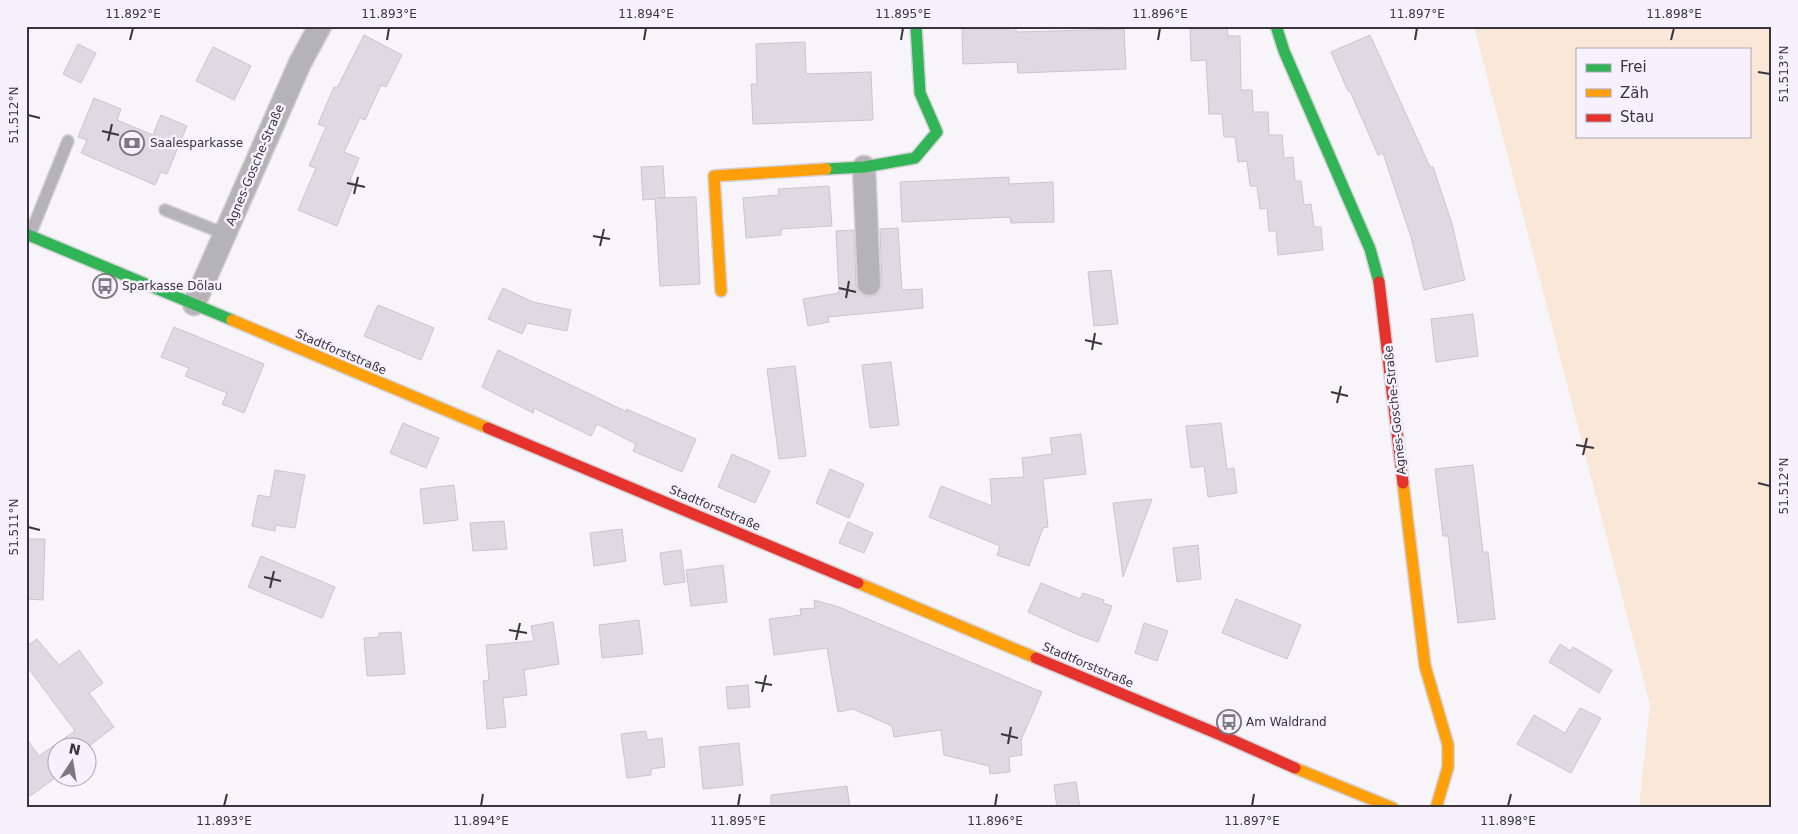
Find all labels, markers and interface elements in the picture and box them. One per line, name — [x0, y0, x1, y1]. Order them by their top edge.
text: 11.892°E — [105, 7, 161, 21]
text: 11.893°E — [361, 7, 417, 21]
text: 11.894°E — [618, 7, 674, 21]
text: 11.895°E — [875, 7, 931, 21]
text: 11.896°E — [1132, 7, 1188, 21]
text: 11.897°E — [1389, 7, 1445, 21]
text: 11.898°E — [1646, 7, 1702, 21]
text: 51.513°N — [1777, 46, 1791, 102]
legend — [1576, 48, 1750, 138]
text: Frei — [1620, 58, 1647, 76]
text: Zäh — [1620, 84, 1649, 102]
text: 51.512°N — [7, 87, 21, 143]
street label: Agnes-Gosche-Straße — [223, 102, 287, 228]
text: Stau — [1620, 108, 1654, 126]
bank icon: Saalesparkasse — [119, 130, 145, 156]
place label: Saalesparkasse — [150, 136, 243, 150]
bus stop icon: Sparkasse Dölau — [92, 273, 118, 299]
place label: Sparkasse Dölau — [122, 279, 222, 293]
street label: Stadtforststraße — [293, 326, 389, 378]
street label: Agnes-Gosche-Straße — [1381, 345, 1409, 475]
text: 51.512°N — [1777, 458, 1791, 514]
street label: Stadtforststraße — [667, 482, 763, 534]
text: 51.511°N — [7, 499, 21, 555]
street label: Stadtforststraße — [1040, 639, 1136, 691]
bus stop icon: Am Waldrand — [1216, 709, 1242, 735]
place label: Am Waldrand — [1246, 715, 1327, 729]
north arrow — [48, 736, 98, 786]
text: N — [67, 740, 82, 758]
text: 11.893°E — [196, 814, 252, 828]
text: 11.894°E — [453, 814, 509, 828]
text: 11.895°E — [710, 814, 766, 828]
text: 11.896°E — [967, 814, 1023, 828]
text: 11.897°E — [1224, 814, 1280, 828]
text: 11.898°E — [1480, 814, 1536, 828]

